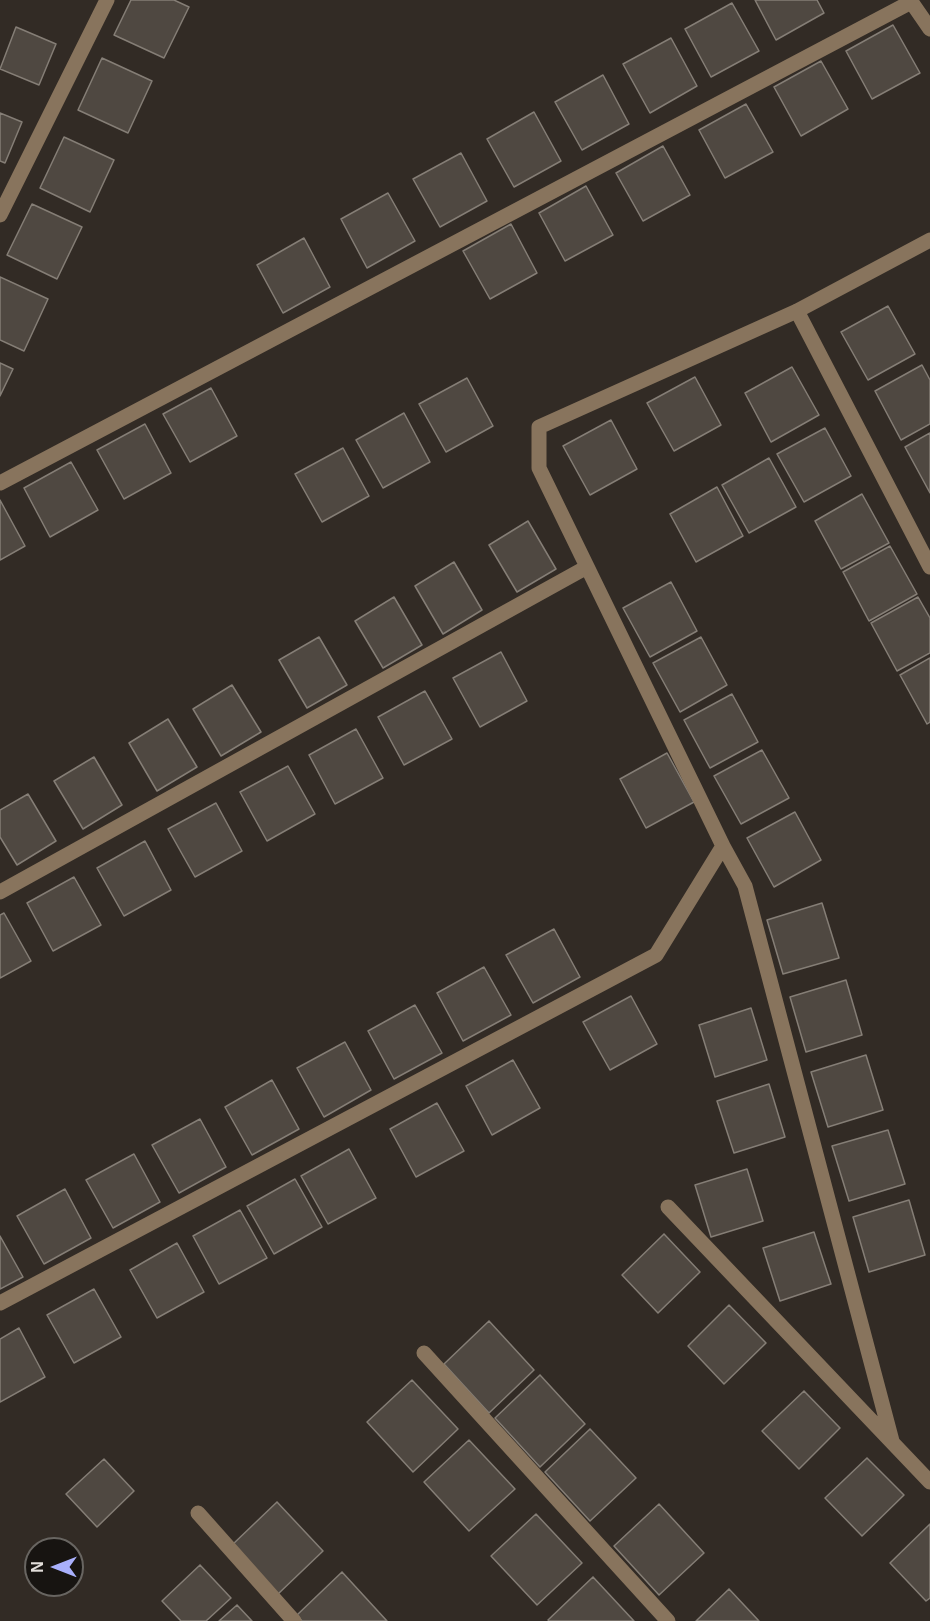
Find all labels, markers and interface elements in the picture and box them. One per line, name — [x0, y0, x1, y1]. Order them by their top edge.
north arrow — [24, 1537, 84, 1597]
text: N — [29, 1561, 46, 1573]

